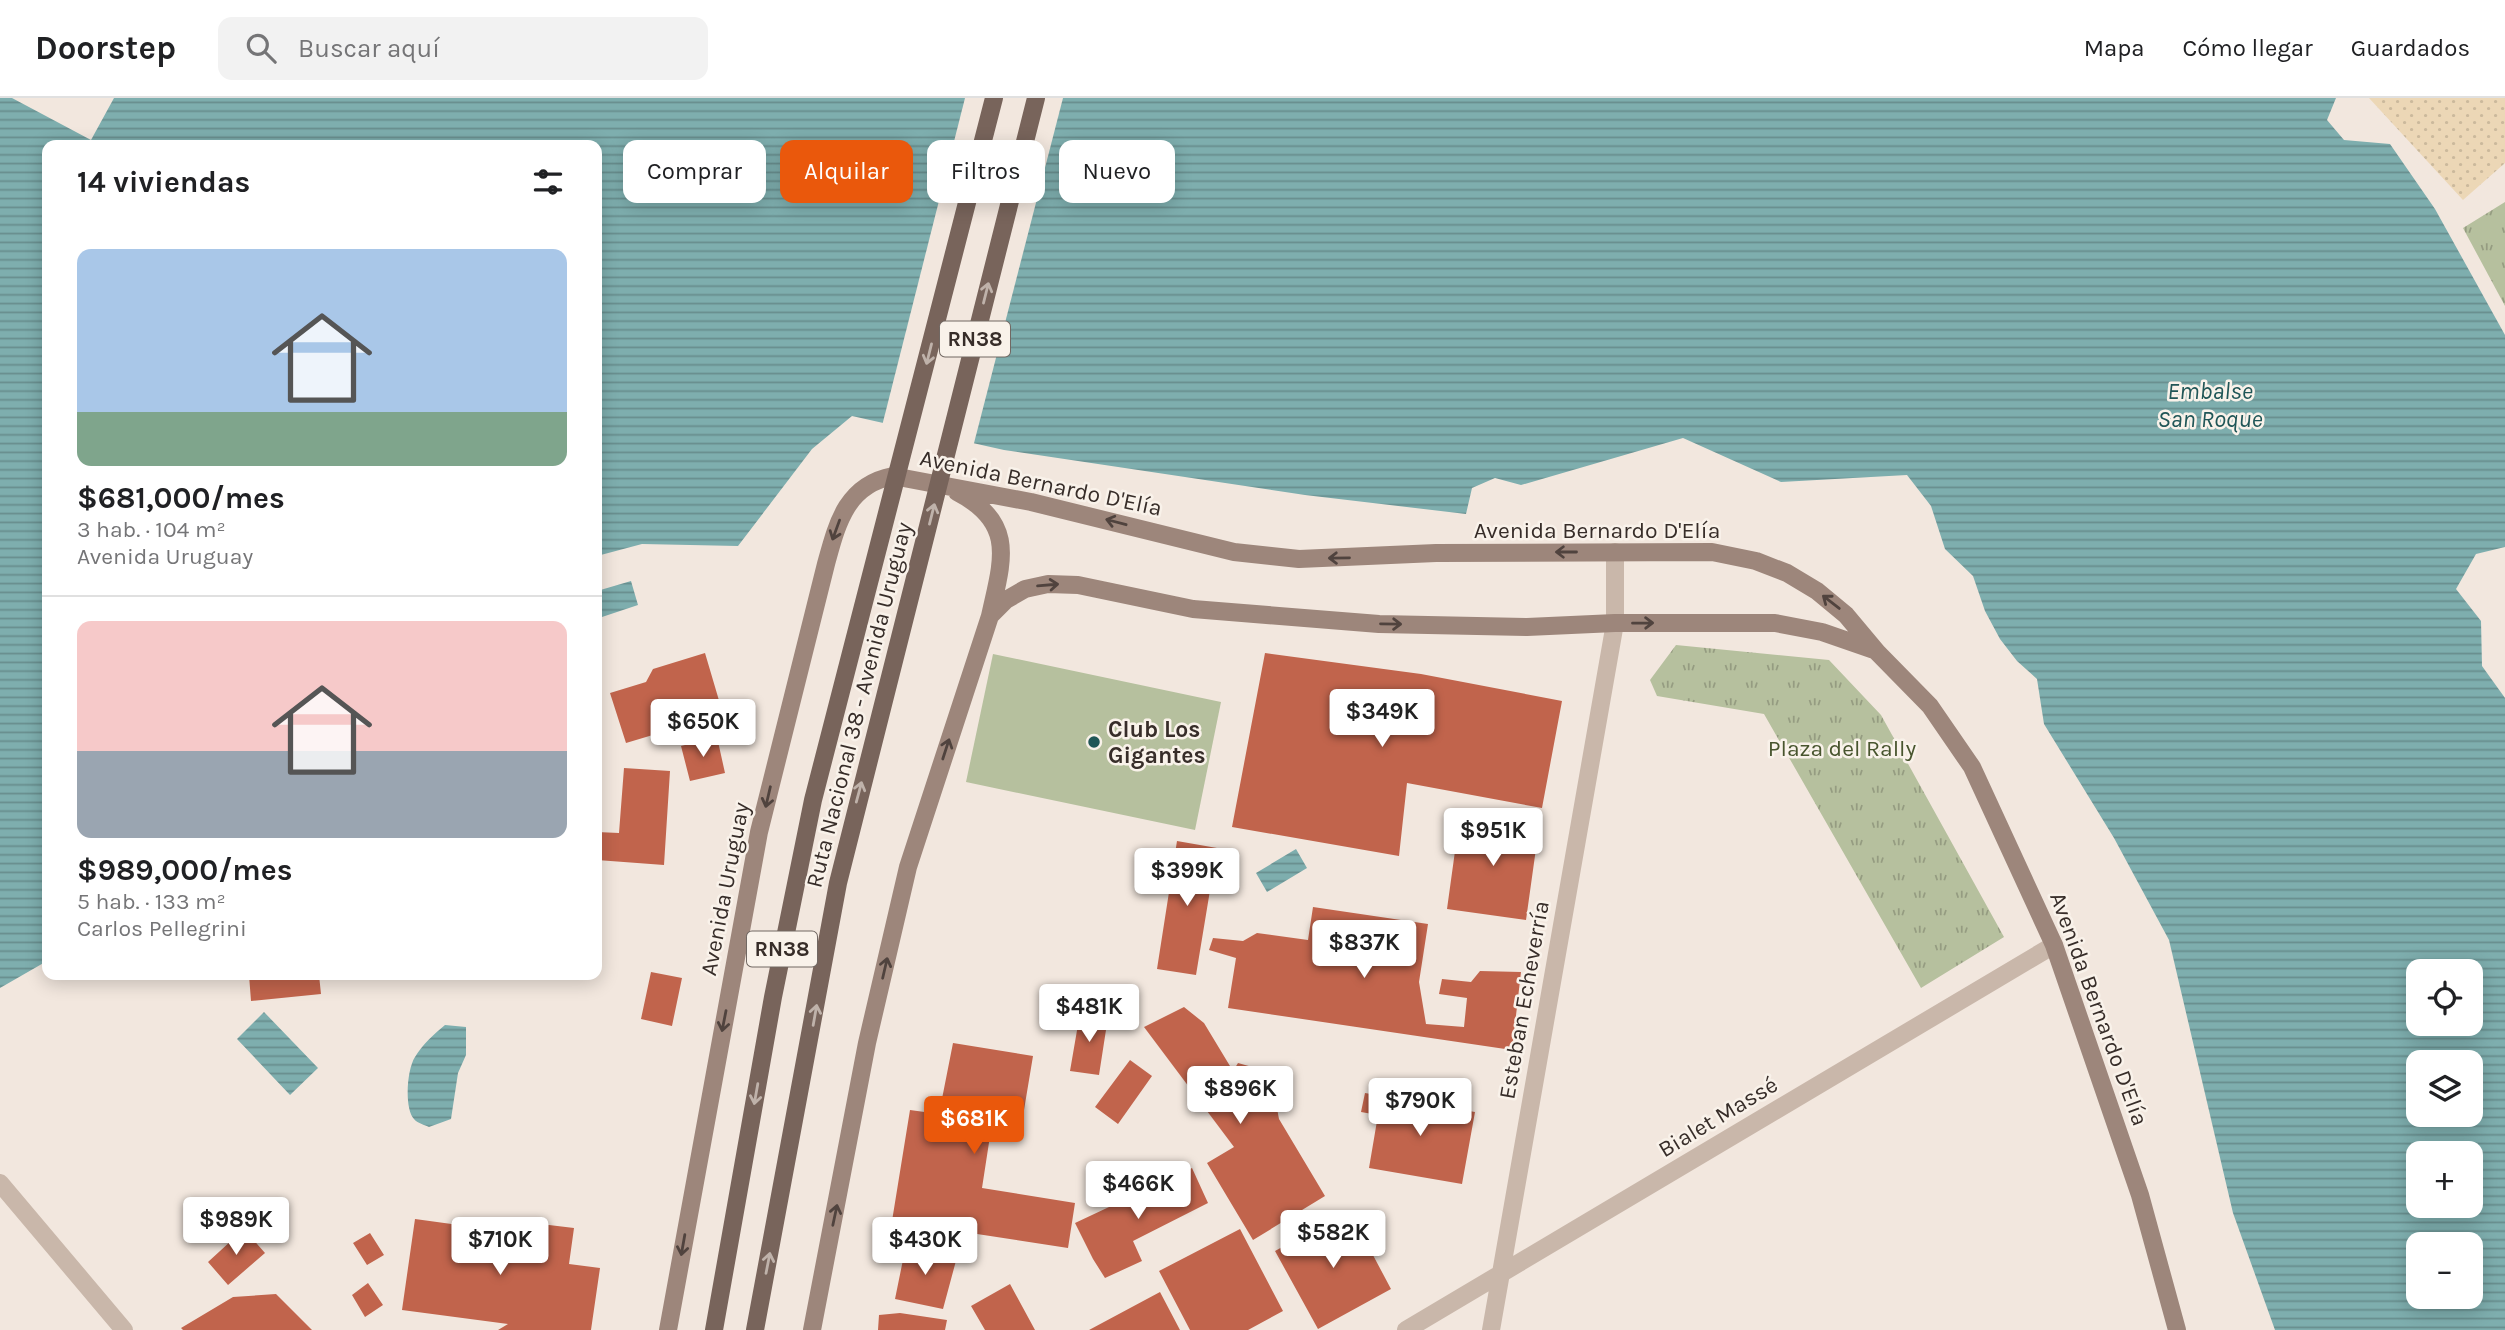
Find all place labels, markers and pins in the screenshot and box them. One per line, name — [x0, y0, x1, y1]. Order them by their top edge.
pin: $349K — [1333, 690, 1431, 749]
pin: $650K — [654, 700, 752, 759]
place label: Club Los Gigantes — [1108, 716, 1206, 769]
marker: Club Los Gigantes — [1086, 734, 1102, 750]
pin: $951K — [1444, 808, 1542, 868]
pin: $399K — [1138, 848, 1236, 908]
pin: $837K — [1315, 920, 1413, 980]
pin: $481K — [1040, 984, 1138, 1044]
pin: $896K — [1191, 1066, 1289, 1126]
pin: $790K — [1371, 1079, 1469, 1138]
pin: $681K — [925, 1096, 1023, 1156]
pin: $466K — [1089, 1162, 1187, 1221]
pin: $989K — [187, 1198, 285, 1257]
pin: $582K — [1284, 1210, 1382, 1270]
pin: $710K — [451, 1218, 549, 1277]
pin: $430K — [876, 1218, 974, 1277]

